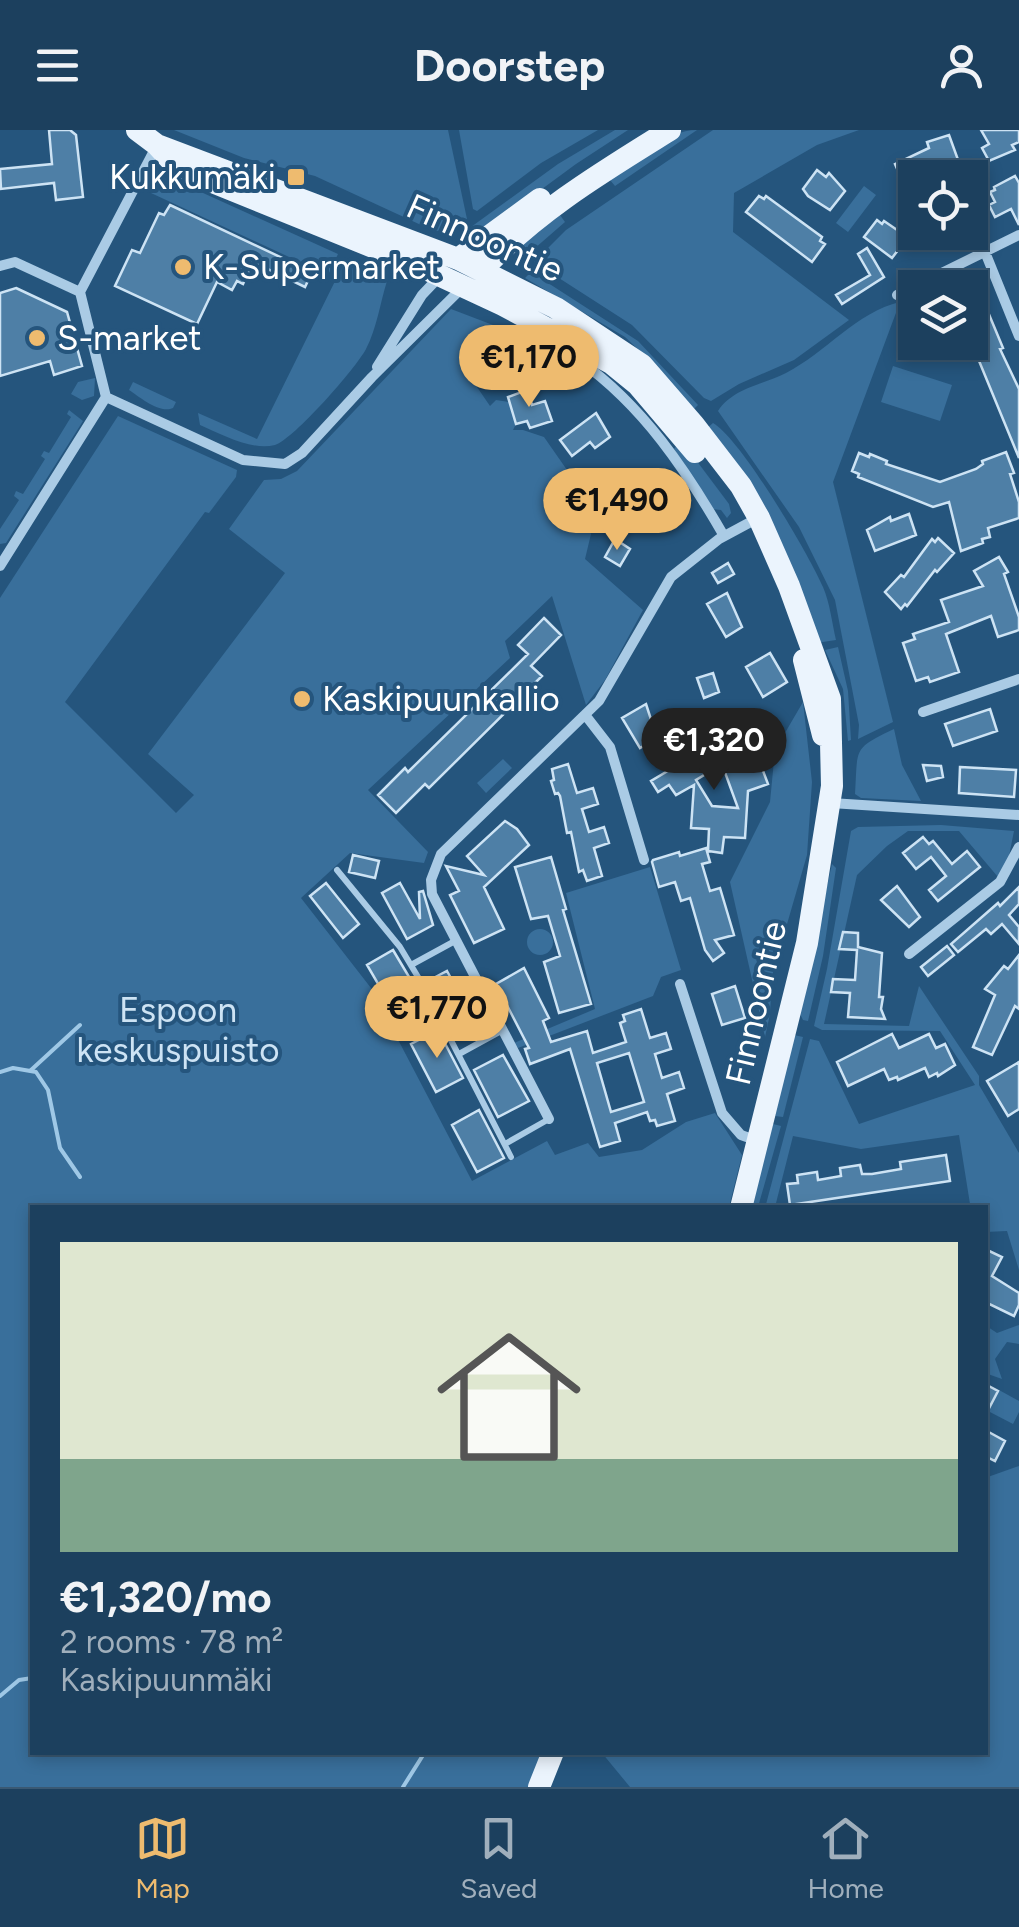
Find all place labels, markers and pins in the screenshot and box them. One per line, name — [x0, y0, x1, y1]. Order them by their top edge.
place label: Kukkumäki — [109, 156, 276, 198]
marker: Kukkumäki — [285, 166, 307, 188]
place label: K-Supermarket — [203, 246, 440, 288]
marker: K-Supermarket — [172, 256, 194, 278]
place label: S-market — [57, 317, 202, 359]
pin: €1,170 — [448, 325, 610, 410]
marker: S-market — [26, 327, 48, 349]
pin: €1,490 — [536, 468, 698, 553]
place label: Kaskipuunkallio — [322, 678, 560, 720]
marker: Kaskipuunkallio — [291, 688, 313, 710]
pin: €1,320 — [633, 708, 795, 793]
pin: €1,770 — [356, 976, 518, 1061]

